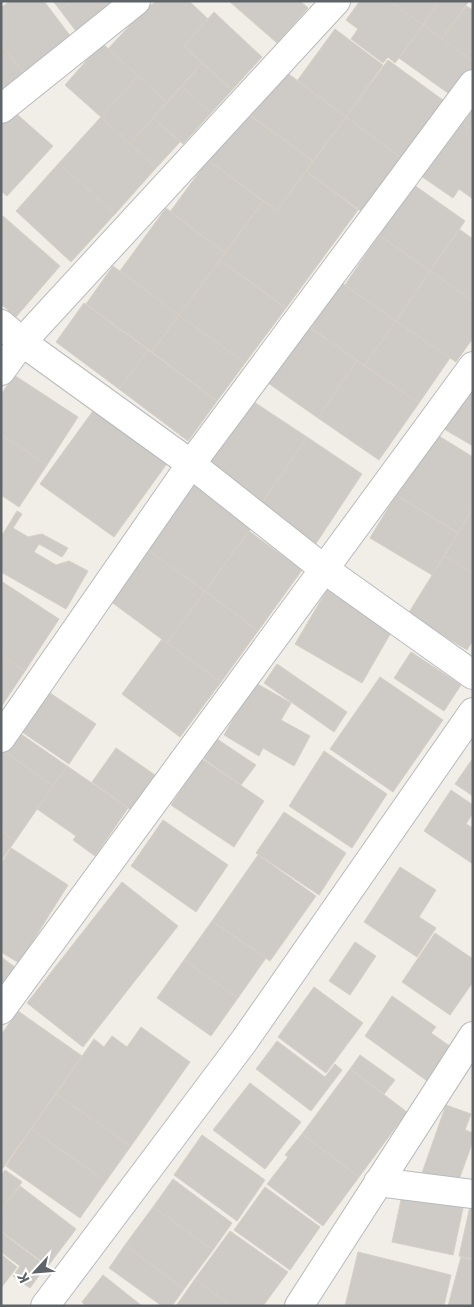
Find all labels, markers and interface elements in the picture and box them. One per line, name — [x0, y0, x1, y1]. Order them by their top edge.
north arrow — [10, 1247, 60, 1297]
text: K — [13, 1270, 33, 1286]

